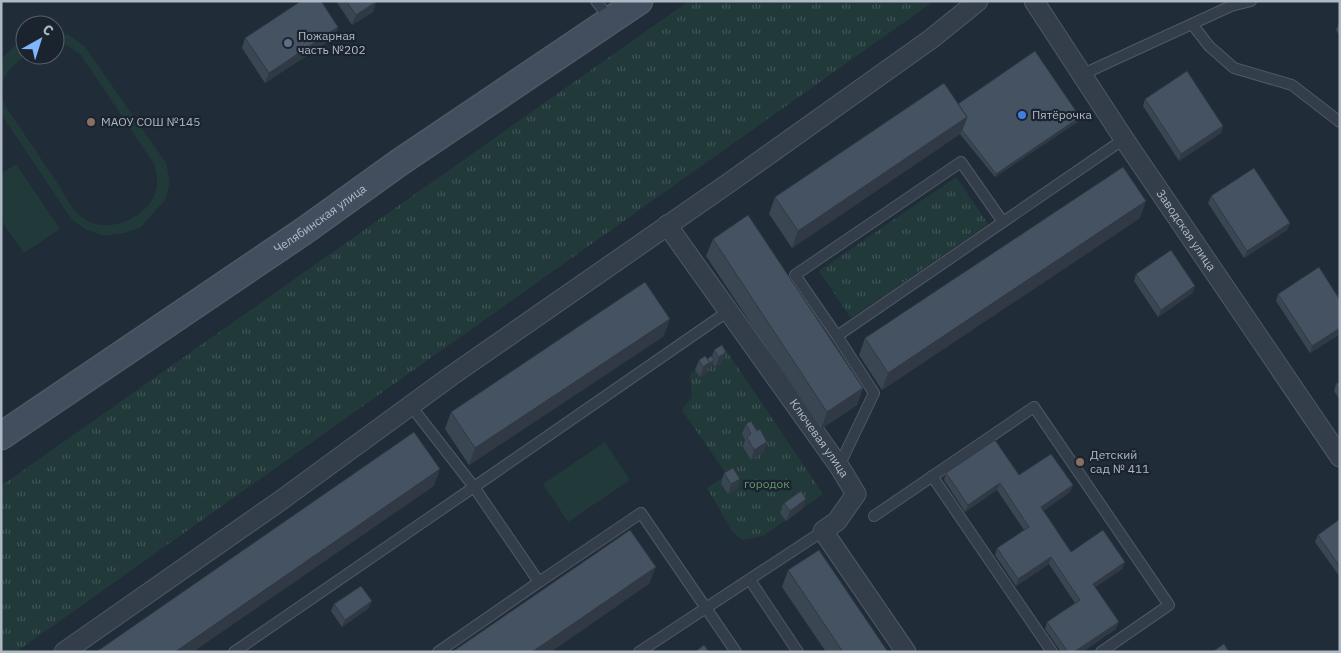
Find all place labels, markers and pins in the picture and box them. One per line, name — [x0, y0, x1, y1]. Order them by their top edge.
place label: Пожарная часть №202 — [298, 28, 366, 57]
marker: Пожарная часть №202 — [282, 37, 294, 49]
place label: Пятёрочка — [1032, 107, 1092, 122]
marker: Пятёрочка — [1016, 109, 1028, 121]
place label: МАОУ СОШ №145 — [101, 114, 200, 129]
marker: МАОУ СОШ №145 — [85, 116, 97, 128]
place label: Детский сад № 411 — [1090, 447, 1149, 476]
marker: Детский сад № 411 — [1074, 456, 1086, 468]

